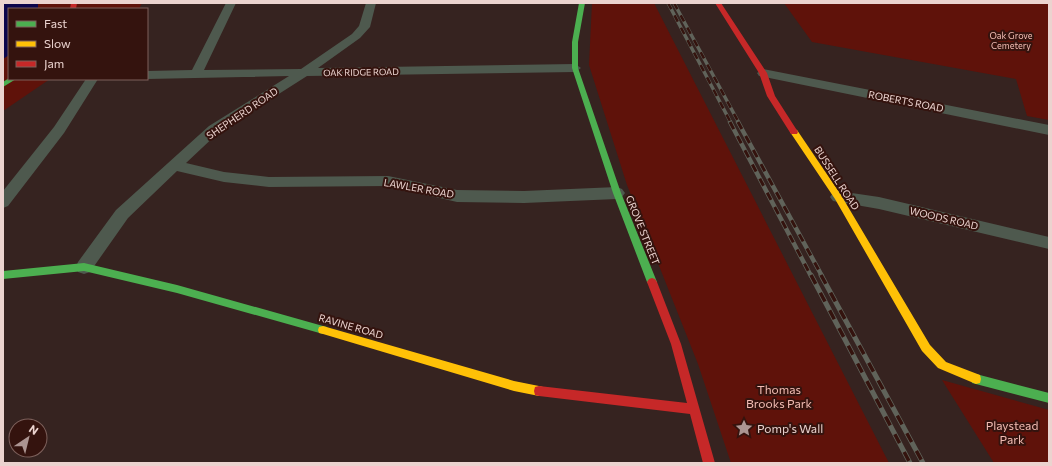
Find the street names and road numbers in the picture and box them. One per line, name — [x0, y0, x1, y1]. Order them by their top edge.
street label: OAK RIDGE ROAD — [323, 66, 399, 78]
street label: SHEPHERD ROAD — [204, 85, 280, 141]
street label: ROBERTS ROAD — [867, 88, 945, 114]
street label: BUSSELL ROAD — [812, 144, 862, 212]
street label: LAWLER ROAD — [383, 176, 455, 200]
street label: GROVE STREET — [624, 194, 663, 267]
street label: WOODS ROAD — [908, 204, 980, 232]
street label: RAVINE ROAD — [317, 311, 385, 341]

